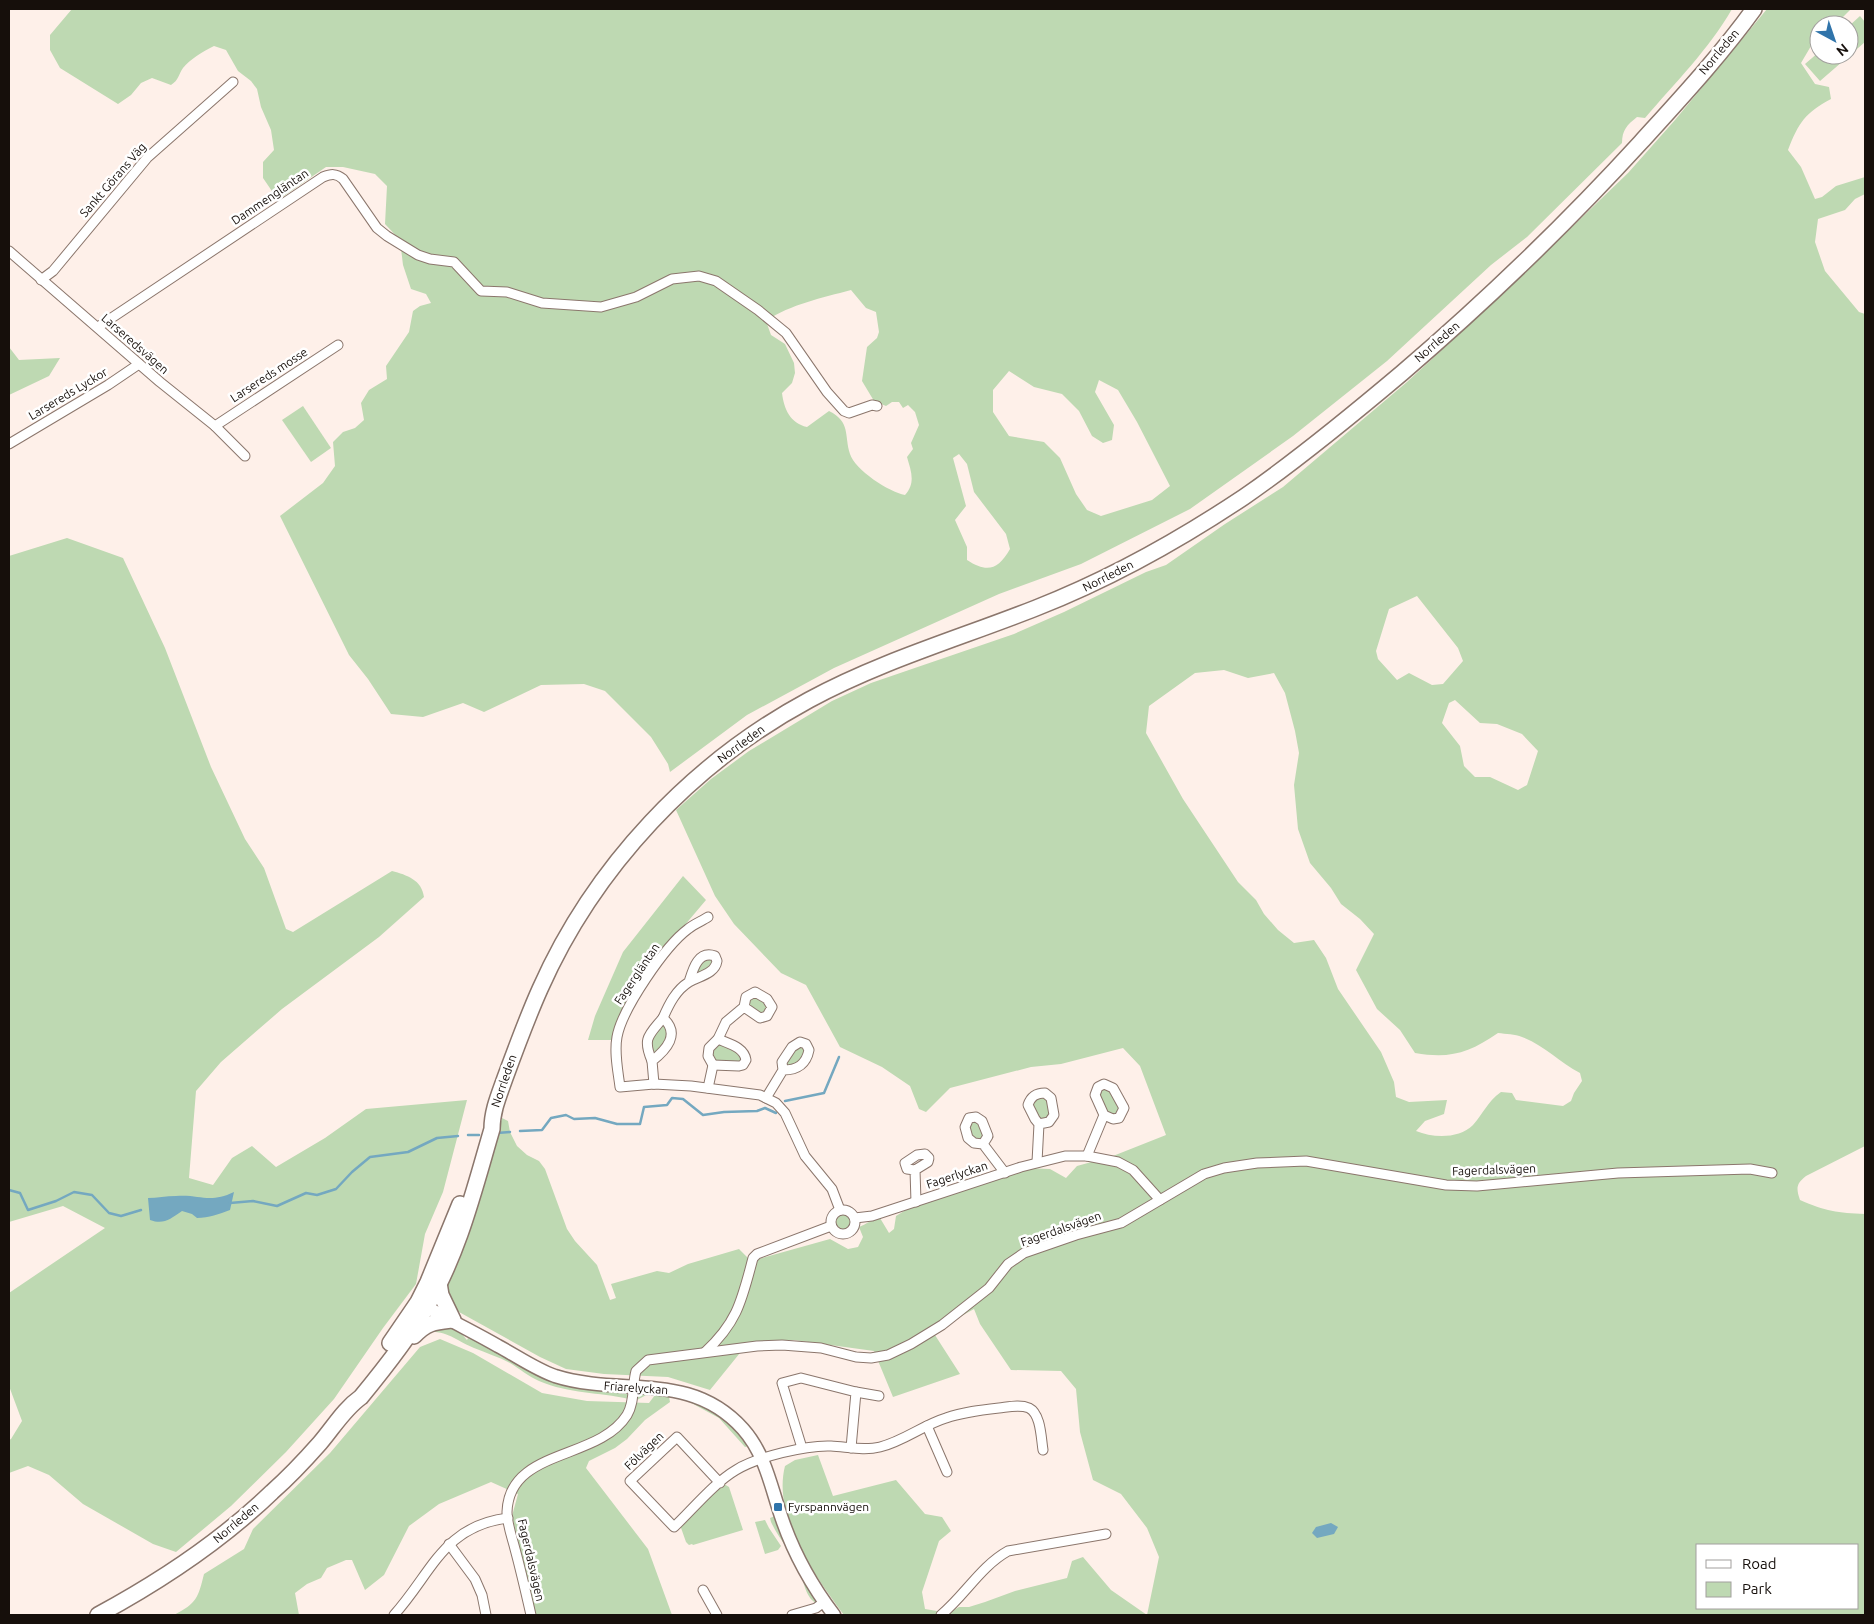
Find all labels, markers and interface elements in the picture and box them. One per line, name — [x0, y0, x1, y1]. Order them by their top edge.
north arrow — [1809, 15, 1859, 65]
street label: Norrleden — [1696, 26, 1741, 77]
text: N — [1833, 40, 1852, 59]
street label: Sankt Görans Väg — [77, 140, 148, 219]
street label: Dammengläntan — [229, 166, 311, 227]
street label: Larseredsvägen — [99, 311, 171, 376]
street label: Norrleden — [1412, 319, 1462, 365]
street label: Larsereds mosse — [228, 345, 310, 404]
street label: Larsereds Lyckor — [26, 365, 110, 422]
street label: Norrleden — [1080, 557, 1135, 594]
street label: Norrleden — [715, 722, 767, 765]
street label: Fagergläntan — [611, 941, 662, 1007]
street label: Norrleden — [488, 1053, 519, 1109]
street label: Fagerlyckan — [925, 1159, 989, 1191]
street label: Fagerdalsvägen — [1452, 1162, 1536, 1177]
street label: Fagerdalsvägen — [1019, 1209, 1103, 1248]
street label: Friarelyckan — [603, 1379, 669, 1396]
street label: Fölvägen — [622, 1429, 666, 1472]
street label: Norrleden — [210, 1500, 261, 1545]
place label: Fyrspannvägen — [788, 1500, 869, 1513]
marker: Fyrspannvägen — [772, 1501, 784, 1513]
street label: Fagerdalsvägen — [516, 1517, 547, 1602]
legend — [1696, 1544, 1859, 1609]
text: Road — [1742, 1555, 1777, 1572]
text: Park — [1742, 1580, 1772, 1597]

